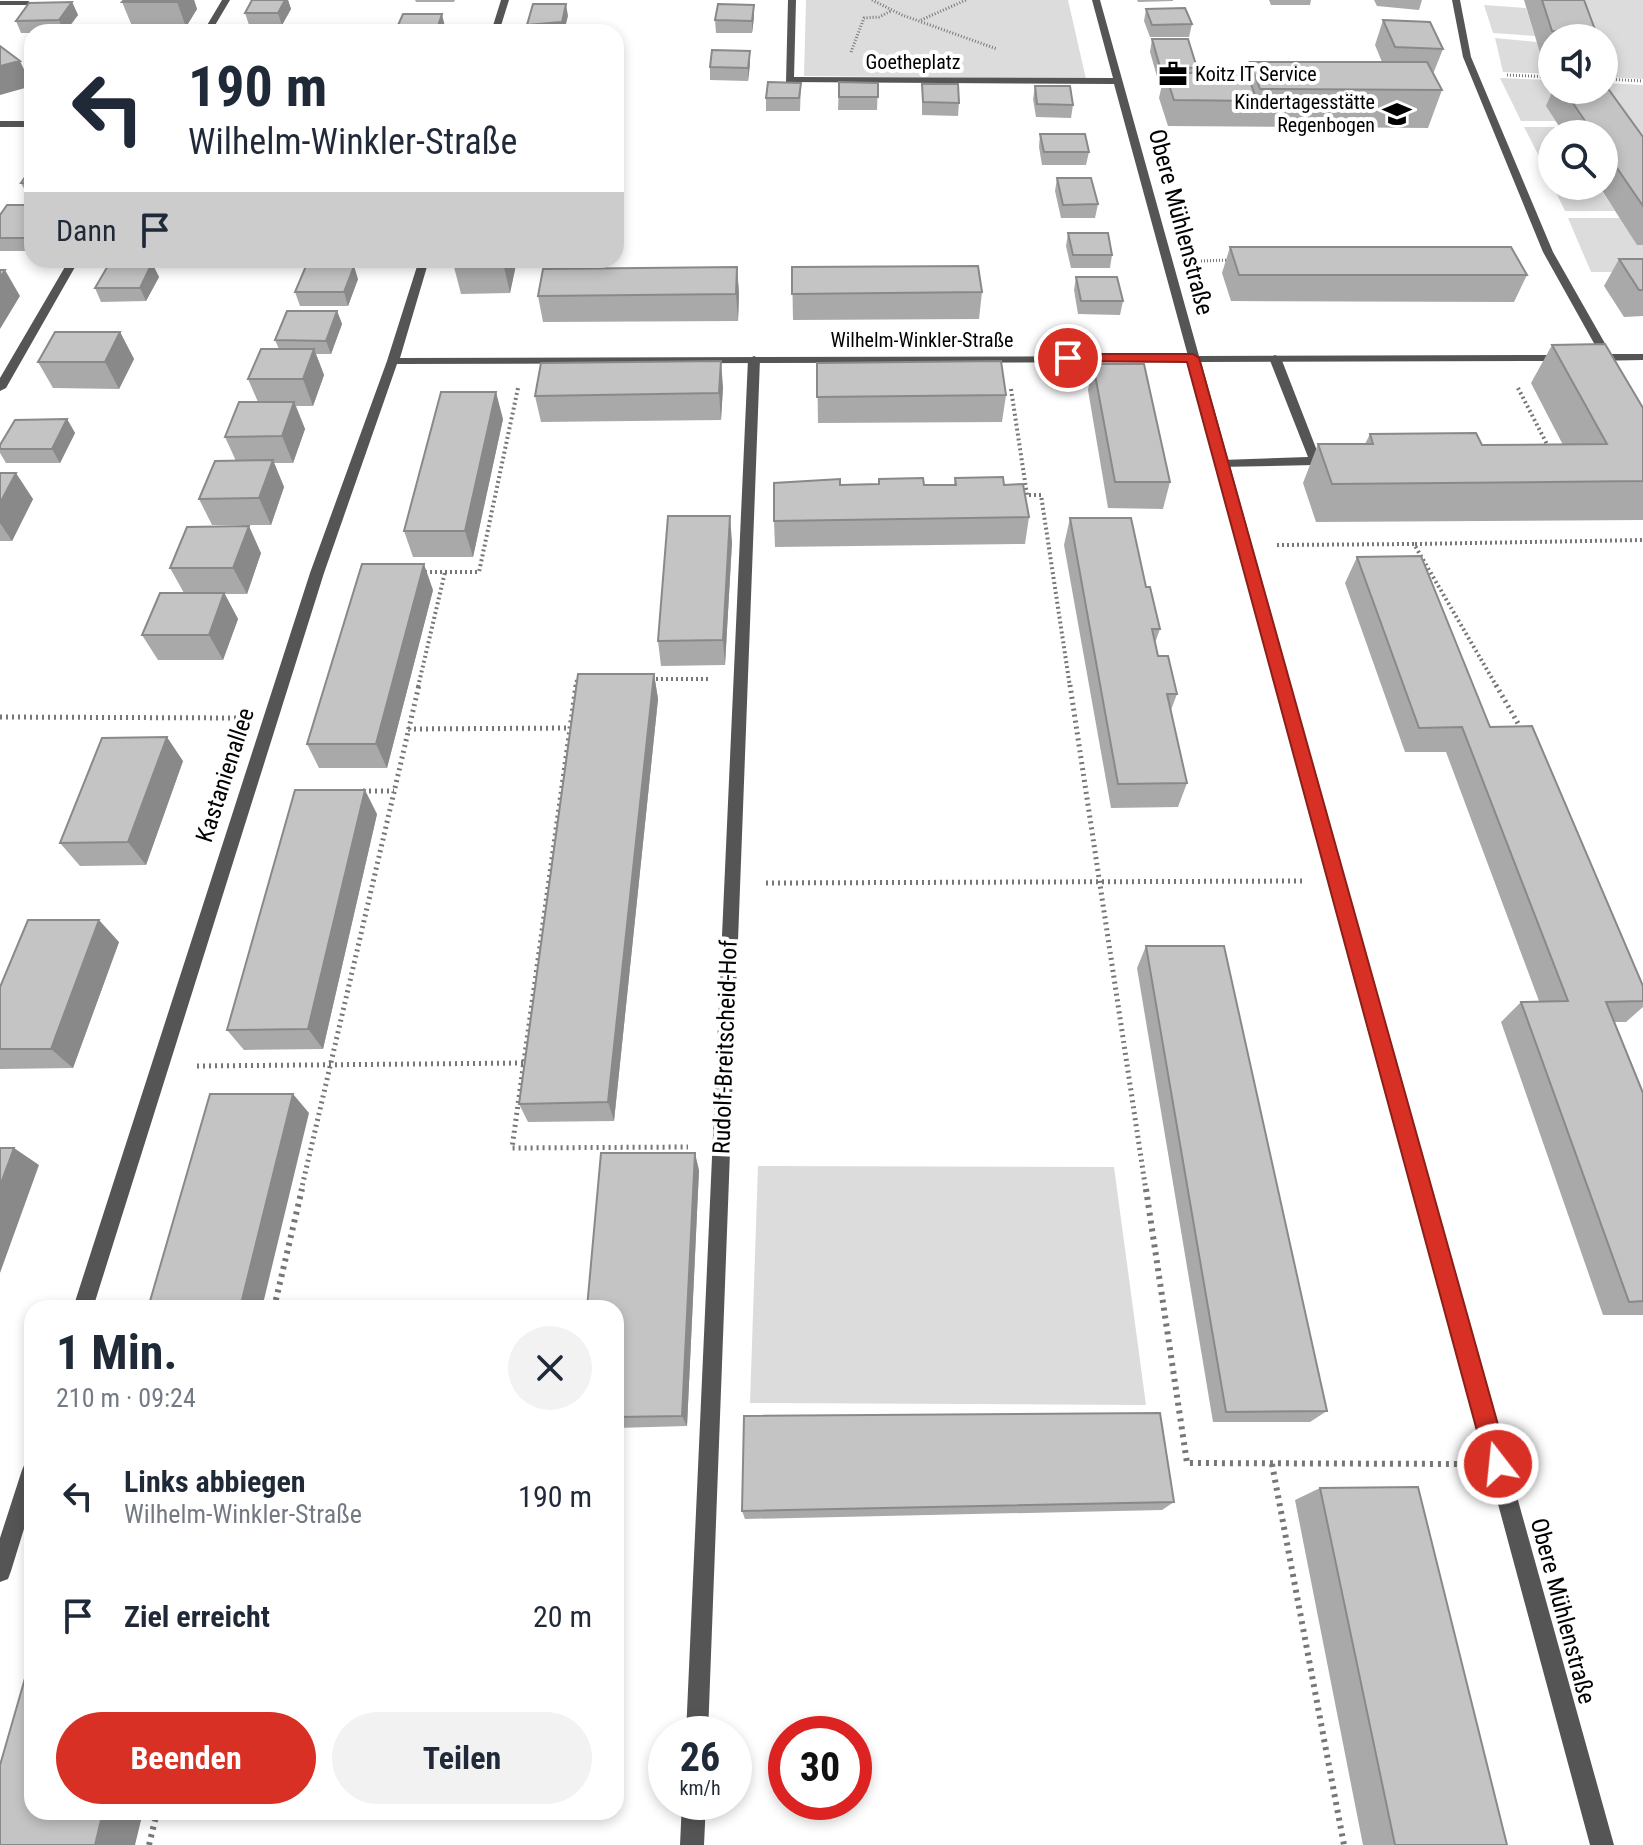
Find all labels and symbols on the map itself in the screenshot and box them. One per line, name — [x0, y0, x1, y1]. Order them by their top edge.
street label: Goetheplatz — [866, 50, 960, 74]
office icon: Koitz IT Service — [1158, 59, 1188, 89]
place label: Koitz IT Service — [1195, 62, 1317, 86]
place label: Kindertagesstätte Regenbogen — [1234, 90, 1375, 137]
school or university icon: Kindertagesstätte Regenbogen — [1382, 99, 1412, 129]
street label: Obere Mühlenstraße — [1143, 126, 1219, 318]
pin — [1034, 324, 1102, 392]
street label: Wilhelm-Winkler-Straße — [831, 328, 1014, 352]
street label: Kastanienallee — [190, 705, 260, 845]
street label: Rudolf-Breitscheid-Hof — [707, 939, 743, 1155]
position arrow — [1456, 1422, 1540, 1506]
street label: Obere Mühlenstraße — [1525, 1515, 1601, 1707]
speed limit sign: 30 — [768, 1716, 872, 1820]

